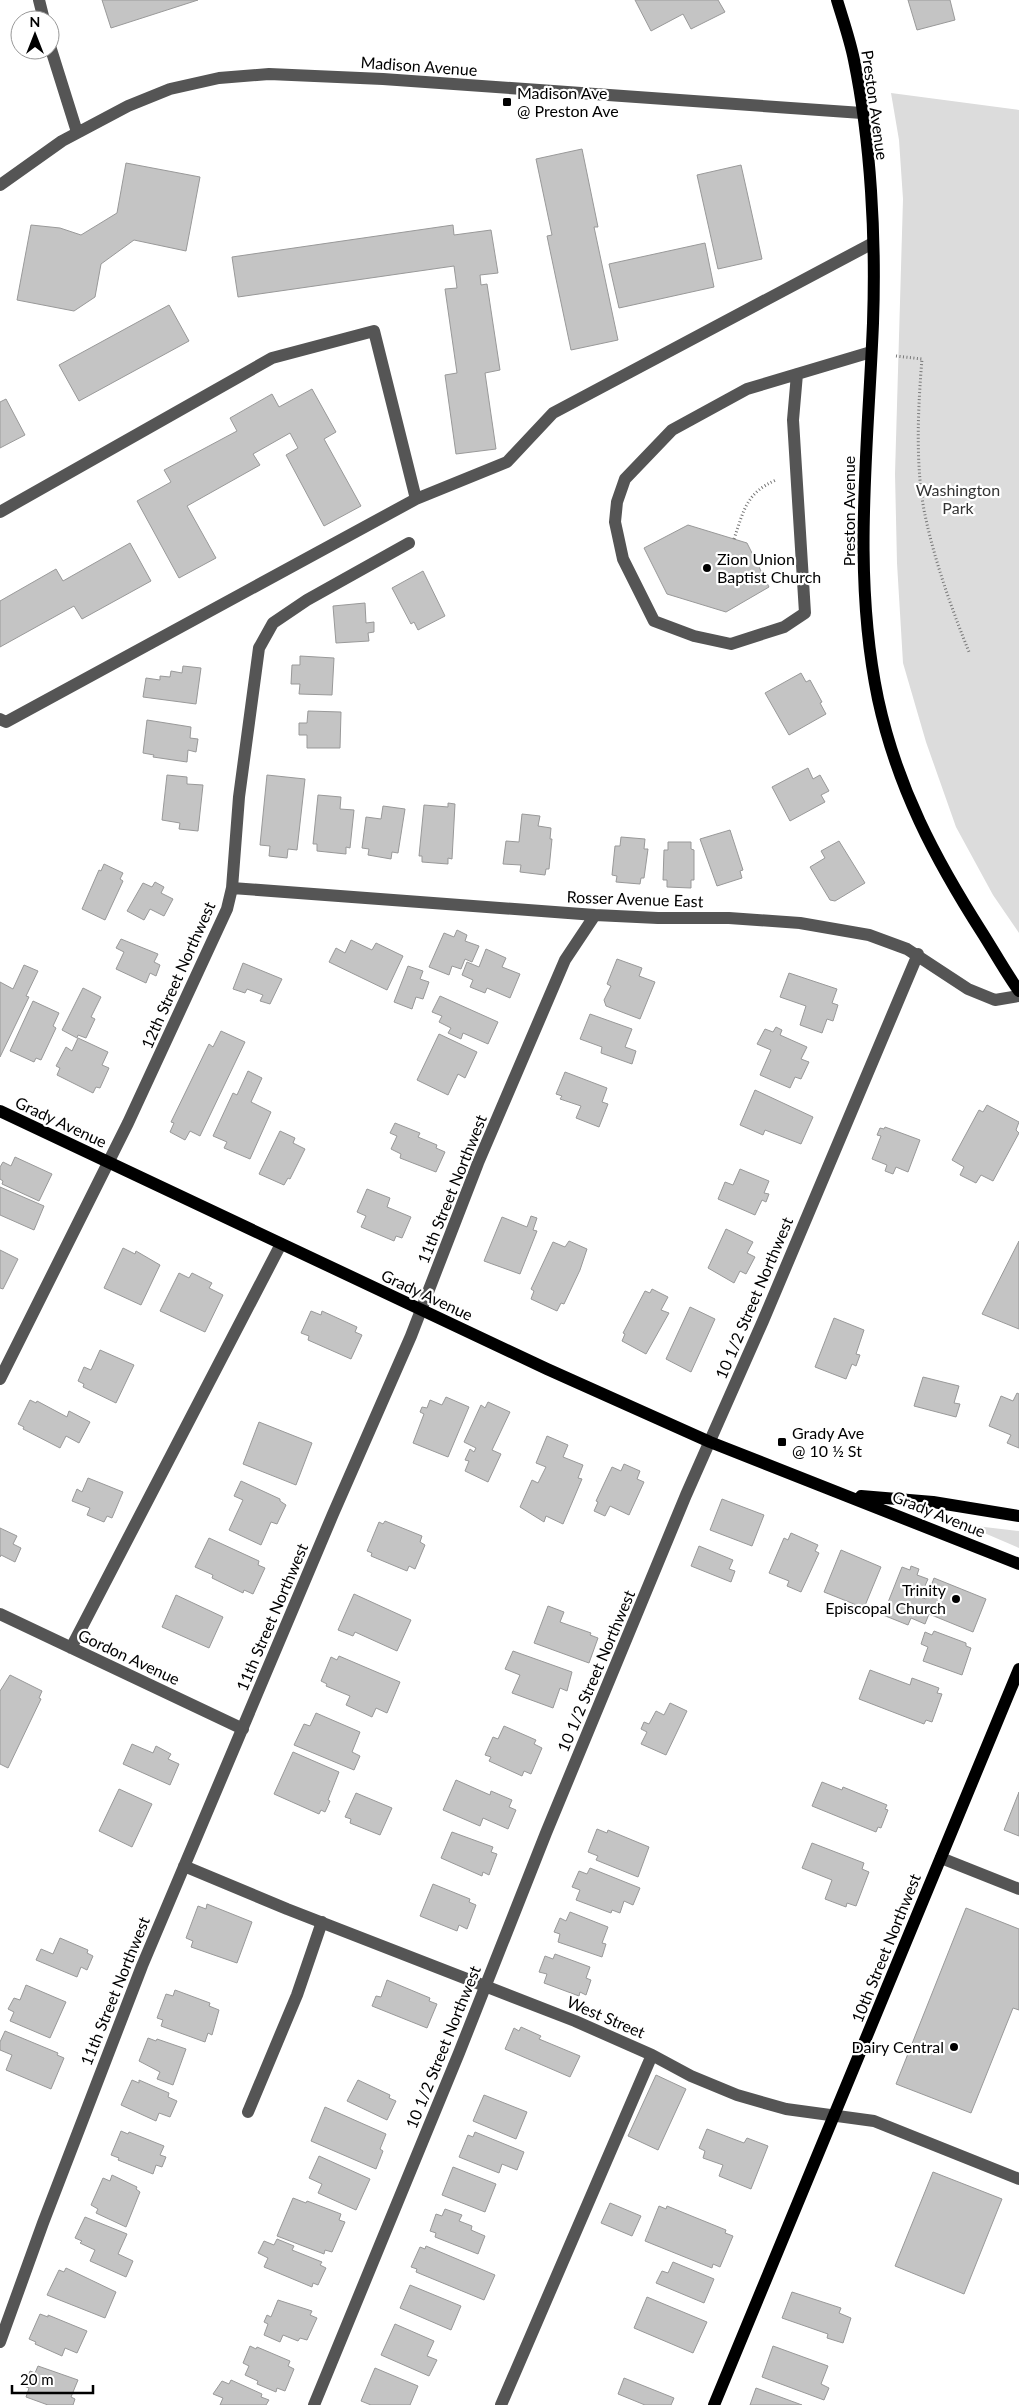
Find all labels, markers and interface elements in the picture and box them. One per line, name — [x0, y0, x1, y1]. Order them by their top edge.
north arrow — [10, 10, 60, 60]
text: N — [30, 13, 40, 30]
street label: Preston Avenue — [858, 49, 893, 161]
street label: Madison Avenue — [360, 52, 478, 79]
place label: Madison Ave @ Preston Ave — [517, 83, 619, 120]
marker: Madison Ave @ Preston Ave — [501, 96, 513, 108]
street label: Preston Avenue — [839, 456, 858, 566]
park label: Washington Park — [916, 480, 1000, 517]
place label: Zion Union Baptist Church — [717, 549, 821, 586]
marker: Zion Union Baptist Church — [701, 562, 713, 574]
street label: Rosser Avenue East — [566, 887, 704, 910]
street label: 12th Street Northwest — [137, 898, 219, 1051]
street label: Grady Avenue — [13, 1092, 110, 1151]
street label: 11th Street Northwest — [413, 1111, 490, 1266]
street label: 10 1/2 Street Northwest — [711, 1214, 796, 1382]
street label: Grady Avenue — [379, 1265, 476, 1324]
place label: Grady Ave @ 10 ½ St — [792, 1423, 864, 1460]
marker: Grady Ave @ 10 ½ St — [776, 1436, 788, 1448]
street label: Grady Avenue — [890, 1486, 988, 1541]
street label: 11th Street Northwest — [232, 1540, 311, 1694]
place label: Trinity Episcopal Church — [825, 1580, 947, 1617]
street label: 10 1/2 Street Northwest — [553, 1587, 638, 1755]
marker: Trinity Episcopal Church — [950, 1593, 962, 1605]
street label: Gordon Avenue — [75, 1625, 183, 1688]
street label: 10th Street Northwest — [847, 1870, 924, 2025]
street label: 11th Street Northwest — [76, 1913, 153, 2068]
street label: 10 1/2 Street Northwest — [401, 1962, 484, 2131]
street label: West Street — [564, 1992, 648, 2042]
place label: Dairy Central — [852, 2037, 944, 2056]
marker: Dairy Central — [948, 2041, 960, 2053]
scale bar — [12, 2362, 94, 2394]
text: 20 m — [20, 2370, 54, 2388]

